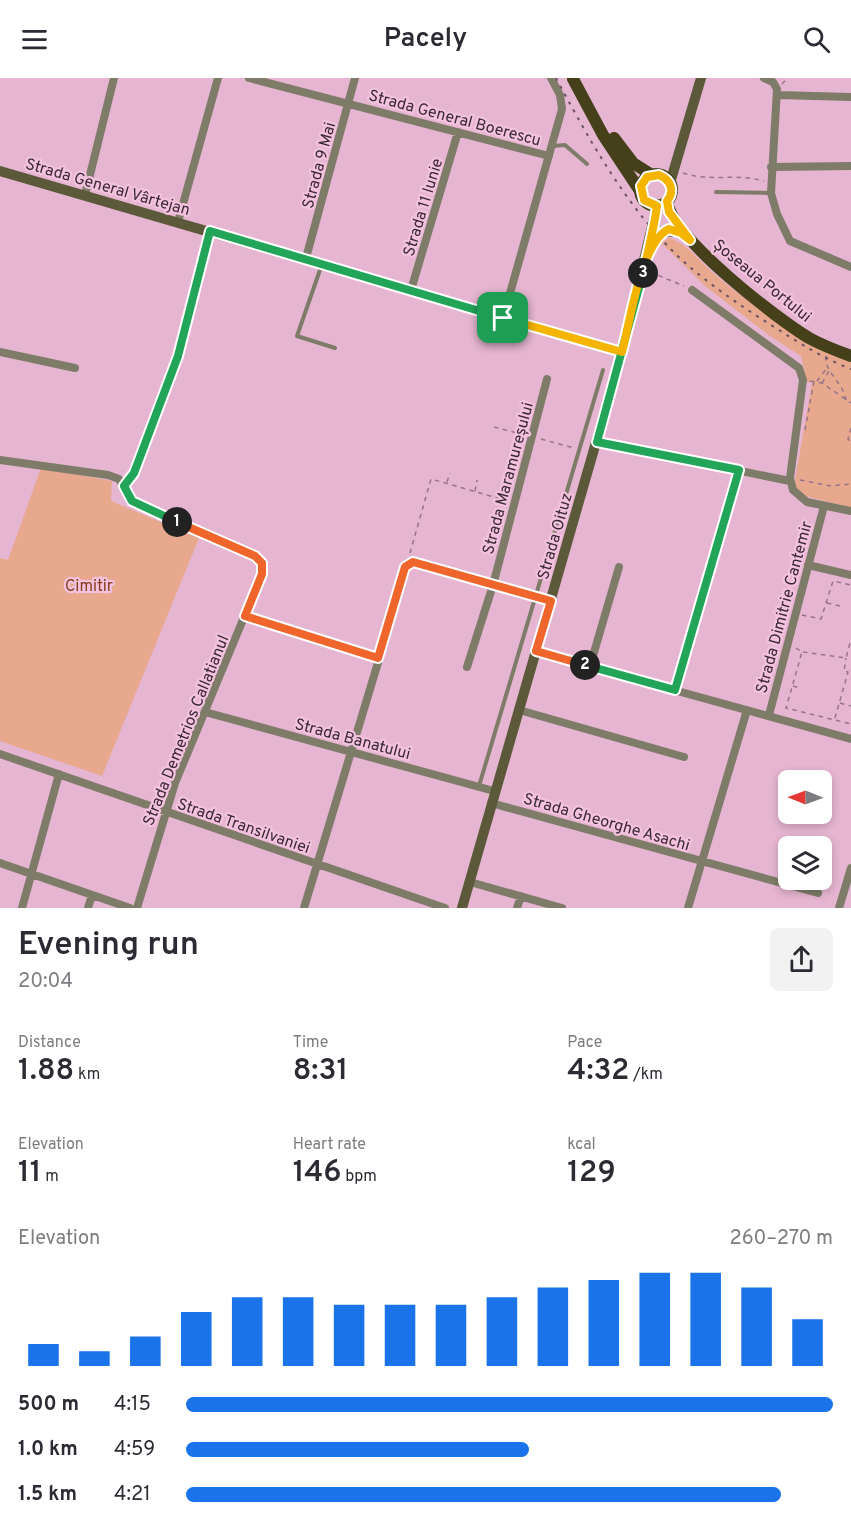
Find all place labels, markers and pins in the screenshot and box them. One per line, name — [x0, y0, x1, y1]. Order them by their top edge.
pin: 3 — [628, 258, 658, 288]
pin — [477, 292, 528, 343]
pin: 1 — [162, 507, 192, 537]
pin: 2 — [570, 650, 600, 680]

